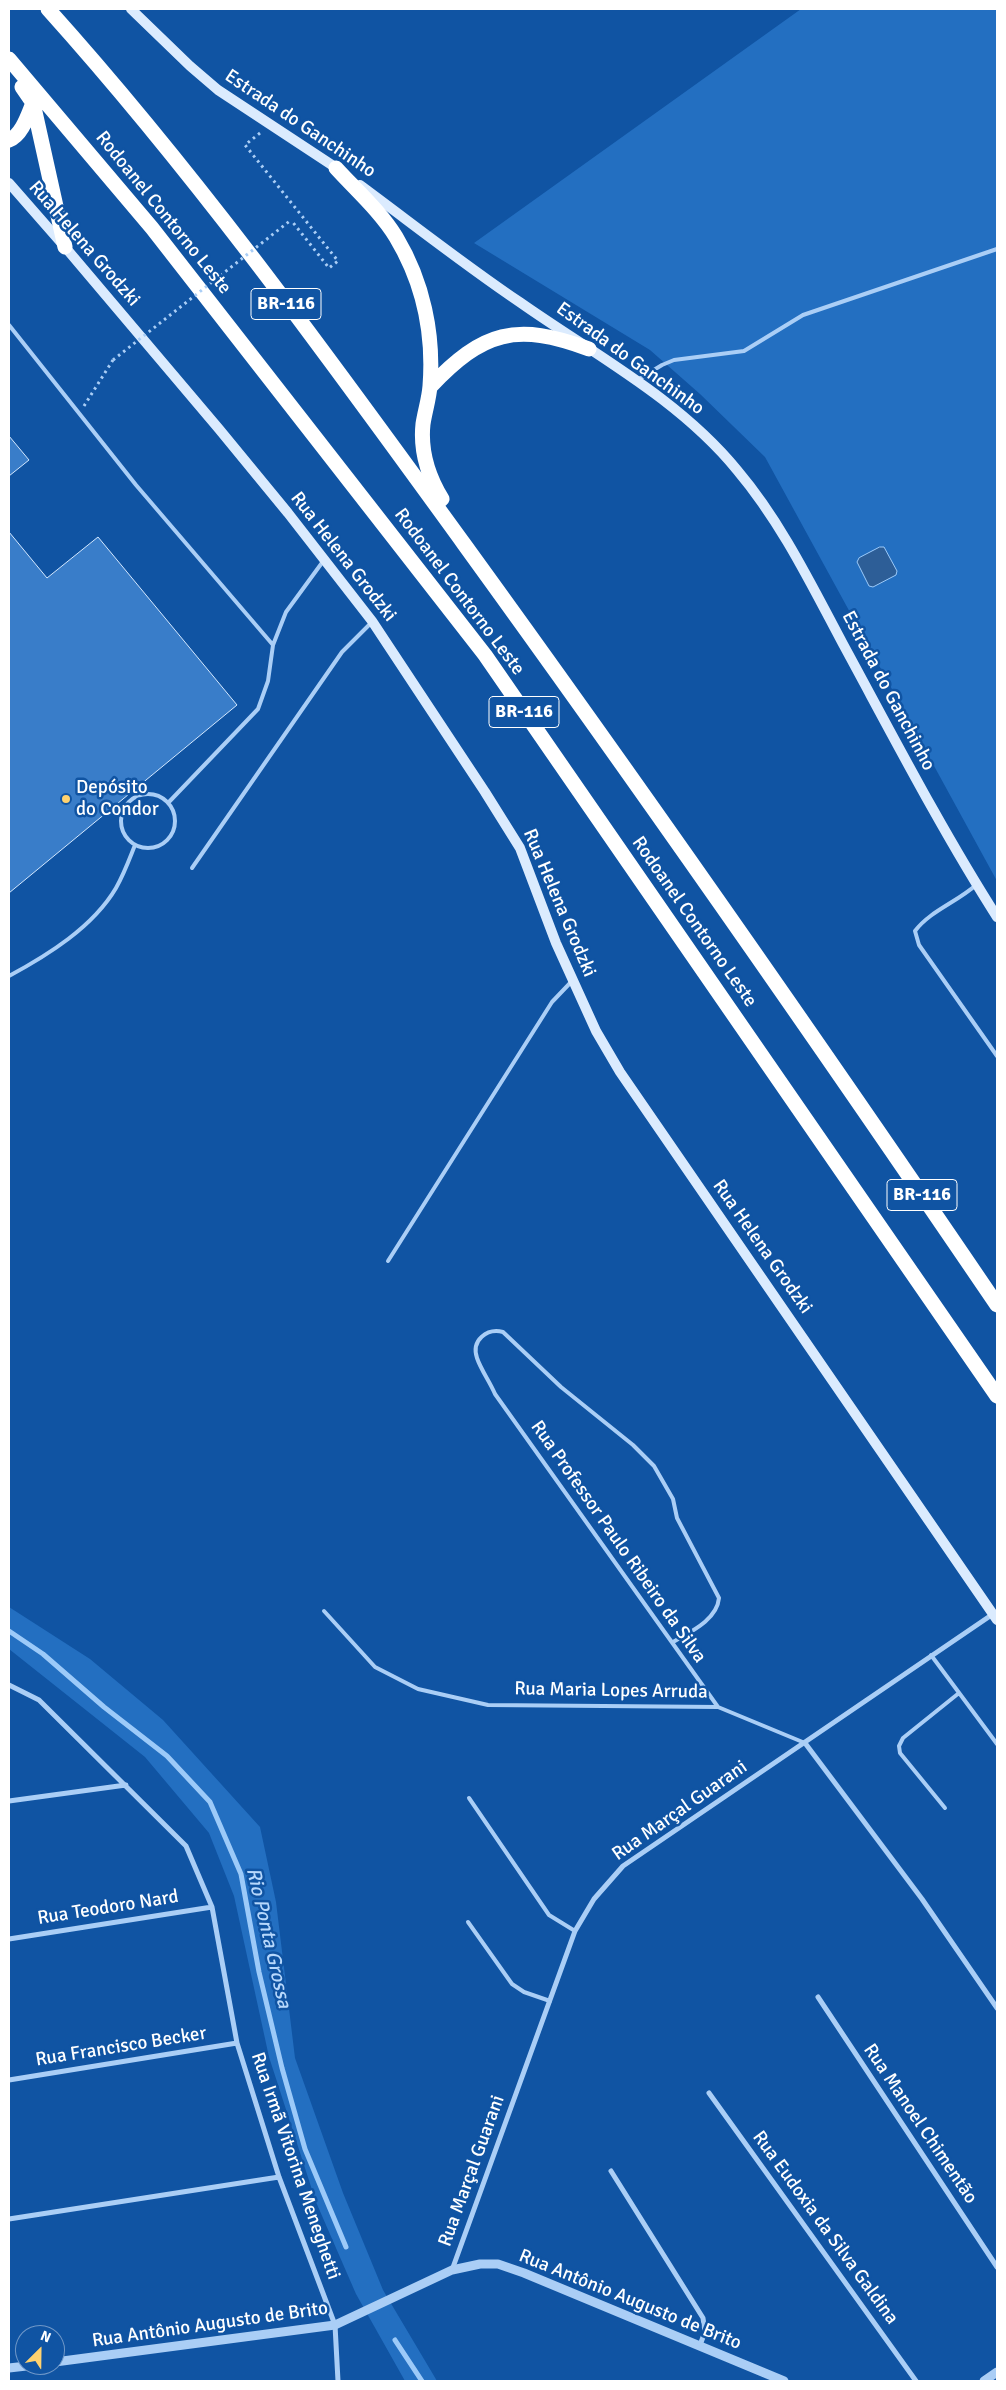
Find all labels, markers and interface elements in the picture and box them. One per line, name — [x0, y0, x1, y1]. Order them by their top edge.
street label: Estrada do Ganchinho — [220, 65, 380, 183]
street label: Rodoanel Contorno Leste — [90, 127, 236, 299]
street label: Rua Helena Grodzki — [23, 177, 145, 311]
road number: BR-116 — [251, 288, 321, 320]
street label: Estrada do Ganchinho — [552, 298, 708, 420]
street label: Rua Helena Grodzki — [285, 488, 401, 626]
street label: Rodoanel Contorno Leste — [389, 504, 529, 680]
street label: Estrada do Ganchinho — [836, 607, 940, 775]
road number: BR-116 — [489, 696, 559, 728]
place label: Depósito do Condor — [76, 777, 159, 821]
marker: Depósito do Condor — [60, 793, 72, 805]
street label: Rua Helena Grodzki — [518, 826, 600, 980]
street label: Rodoanel Contorno Leste — [626, 832, 762, 1012]
street label: Rua Helena Grodzki — [707, 1176, 817, 1318]
road number: BR-116 — [887, 1180, 957, 1210]
street label: Rua Professor Paulo Ribeiro da Silva — [525, 1417, 711, 1667]
street label: Rua Maria Lopes Arruda — [514, 1678, 708, 1704]
street label: Rua Marçal Guarani — [608, 1756, 752, 1866]
water label: Rio Ponta Grossa — [240, 1865, 296, 2011]
street label: Rua Teodoro Nard — [36, 1886, 180, 1930]
street label: Rua Francisco Becker — [34, 2022, 208, 2072]
street label: Rua Manoel Chimentão — [858, 2040, 982, 2208]
street label: Rua Irmã Vitorina Meneghetti — [245, 2049, 345, 2283]
street label: Rua Marçal Guarani — [434, 2092, 510, 2250]
street label: Rua Eudoxia da Silva Galdina — [747, 2127, 903, 2329]
street label: Rua Antônio Augusto de Brito — [515, 2245, 745, 2355]
street label: Rua Antônio Augusto de Brito — [91, 2297, 329, 2353]
north arrow — [15, 2325, 65, 2375]
text: N — [38, 2327, 53, 2346]

